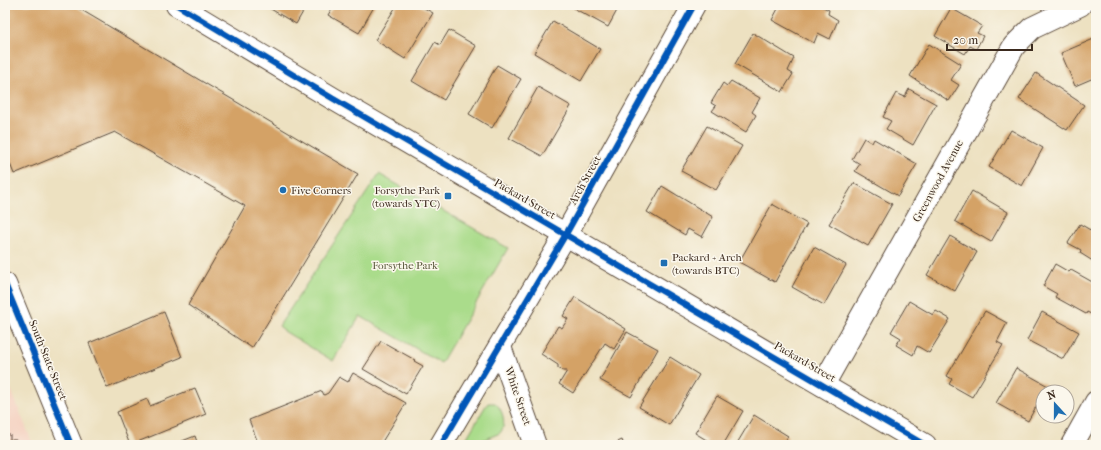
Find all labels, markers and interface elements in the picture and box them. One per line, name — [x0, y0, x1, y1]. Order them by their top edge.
scale bar — [947, 26, 1032, 52]
text: 20 m — [953, 33, 978, 47]
street label: Greenwood Avenue — [910, 137, 966, 225]
street label: Arch Street — [566, 153, 604, 208]
street label: Packard Street — [492, 176, 558, 222]
place label: Five Corners — [291, 184, 351, 197]
place label: Forsythe Park (towards YTC) — [372, 184, 440, 210]
marker: Five Corners — [278, 185, 288, 195]
marker: Forsythe Park (towards YTC) — [443, 191, 453, 201]
place label: Packard + Arch (towards BTC) — [672, 251, 742, 277]
marker: Packard + Arch (towards BTC) — [659, 258, 669, 268]
park label: Forsythe Park — [372, 259, 438, 272]
street label: South State Street — [26, 318, 70, 402]
street label: Packard Street — [772, 339, 838, 385]
street label: White Street — [502, 364, 534, 427]
north arrow — [1035, 384, 1075, 424]
text: N — [1045, 387, 1058, 403]

